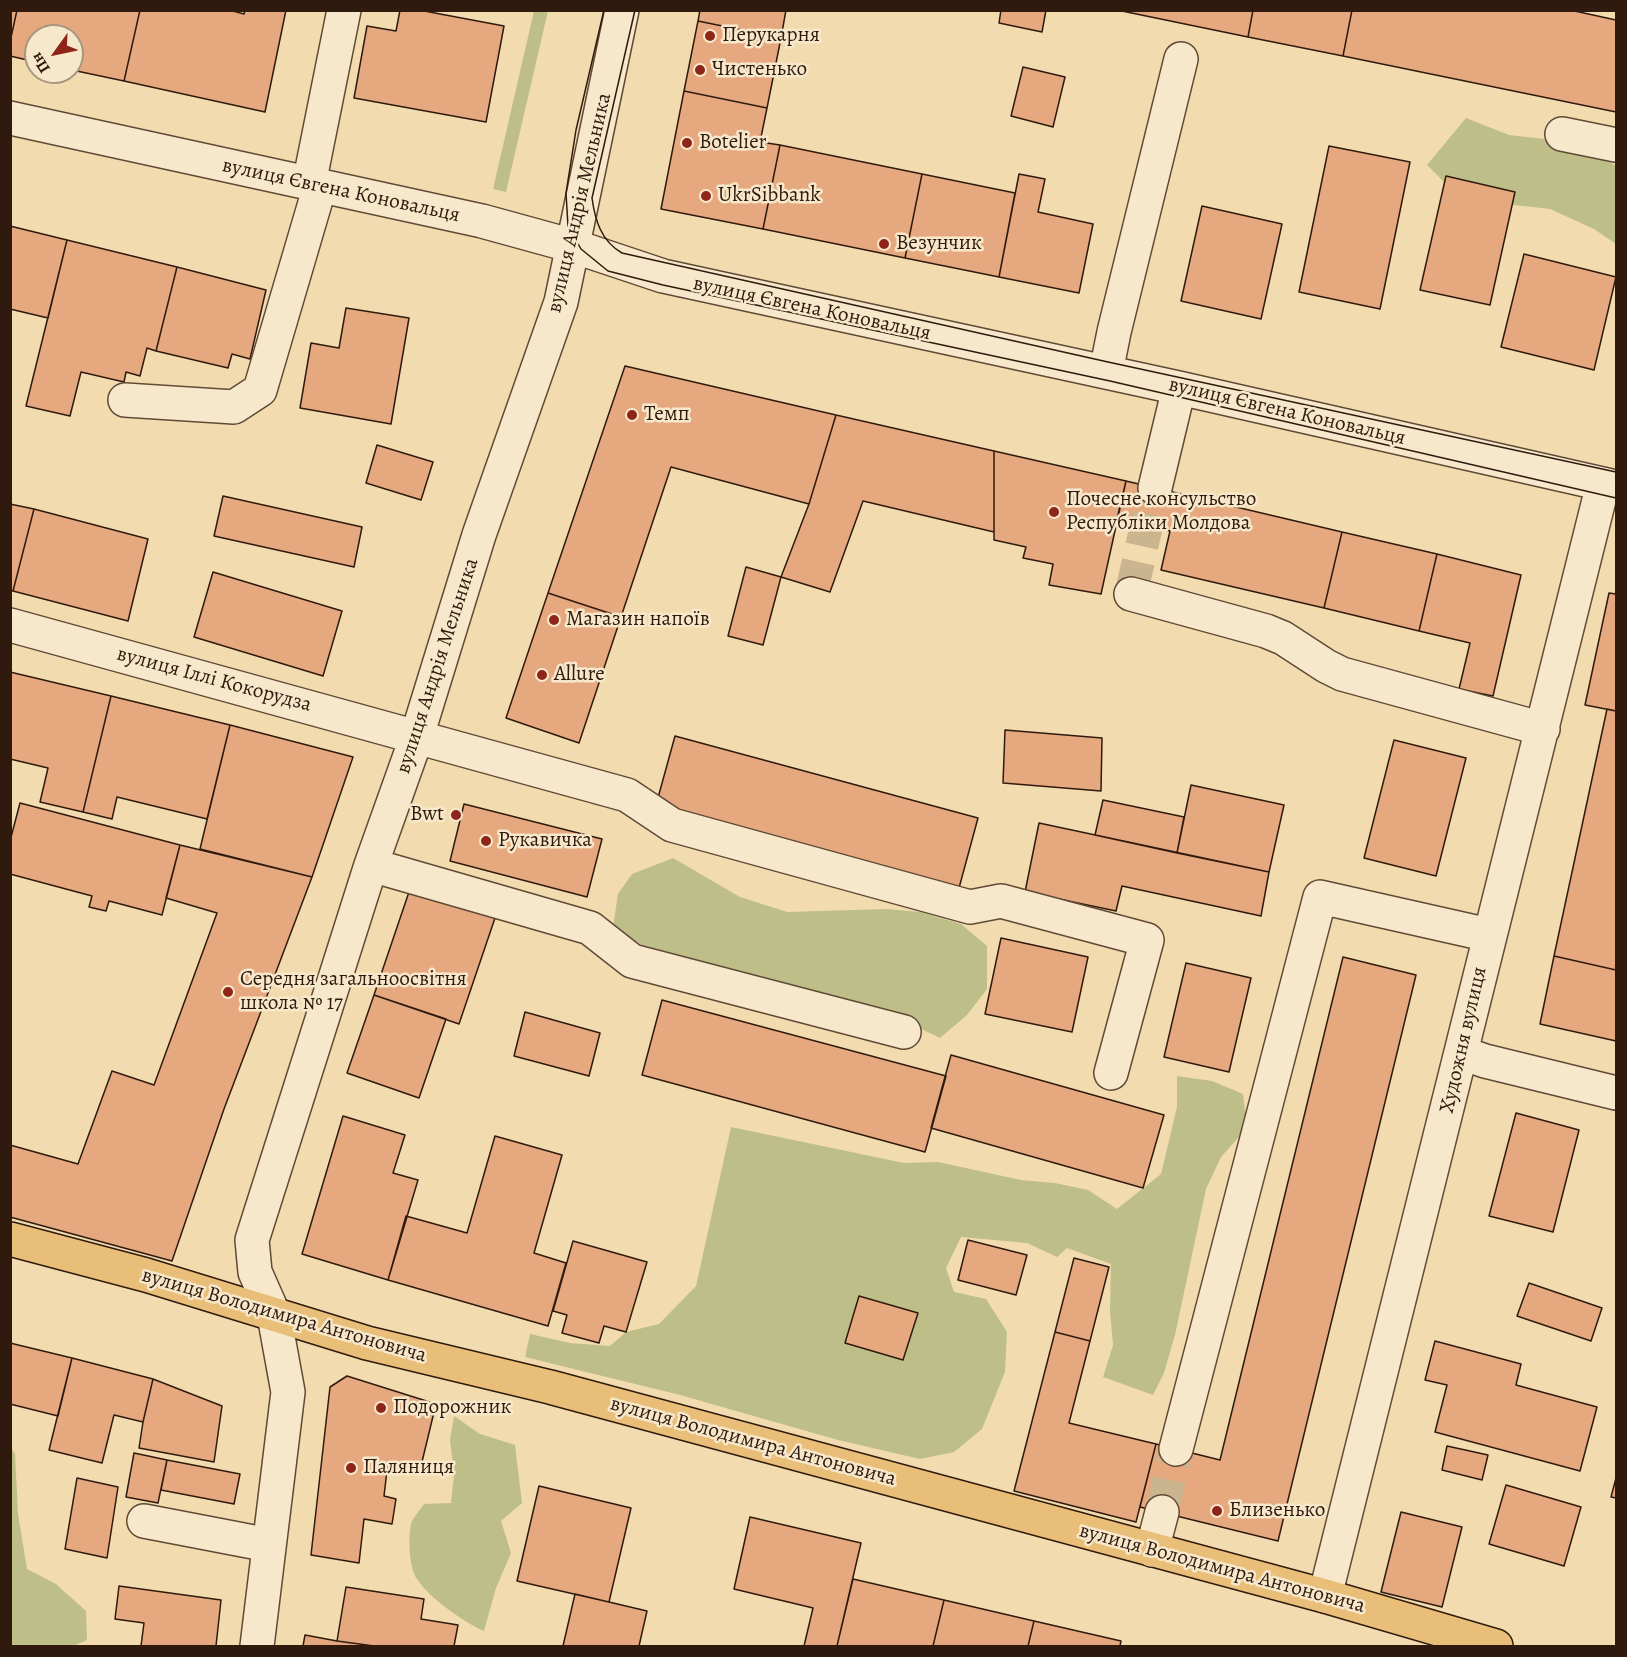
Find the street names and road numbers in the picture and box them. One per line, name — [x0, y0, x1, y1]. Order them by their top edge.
street label: вулиця Андрія Мельника — [542, 91, 618, 315]
street label: вулиця Євгена Коновальця — [220, 153, 462, 229]
street label: вулиця Євгена Коновальця — [691, 271, 933, 347]
street label: вулиця Євгена Коновальця — [1166, 372, 1408, 452]
street label: вулиця Андрія Мельника — [391, 555, 485, 777]
street label: вулиця Іллі Кокорудза — [114, 642, 314, 718]
street label: Художня вулиця — [1435, 964, 1493, 1116]
street label: вулиця Володимира Антоновича — [139, 1263, 429, 1369]
street label: вулиця Володимира Антоновича — [607, 1392, 899, 1492]
street label: вулиця Володимира Антоновича — [1076, 1519, 1368, 1619]

